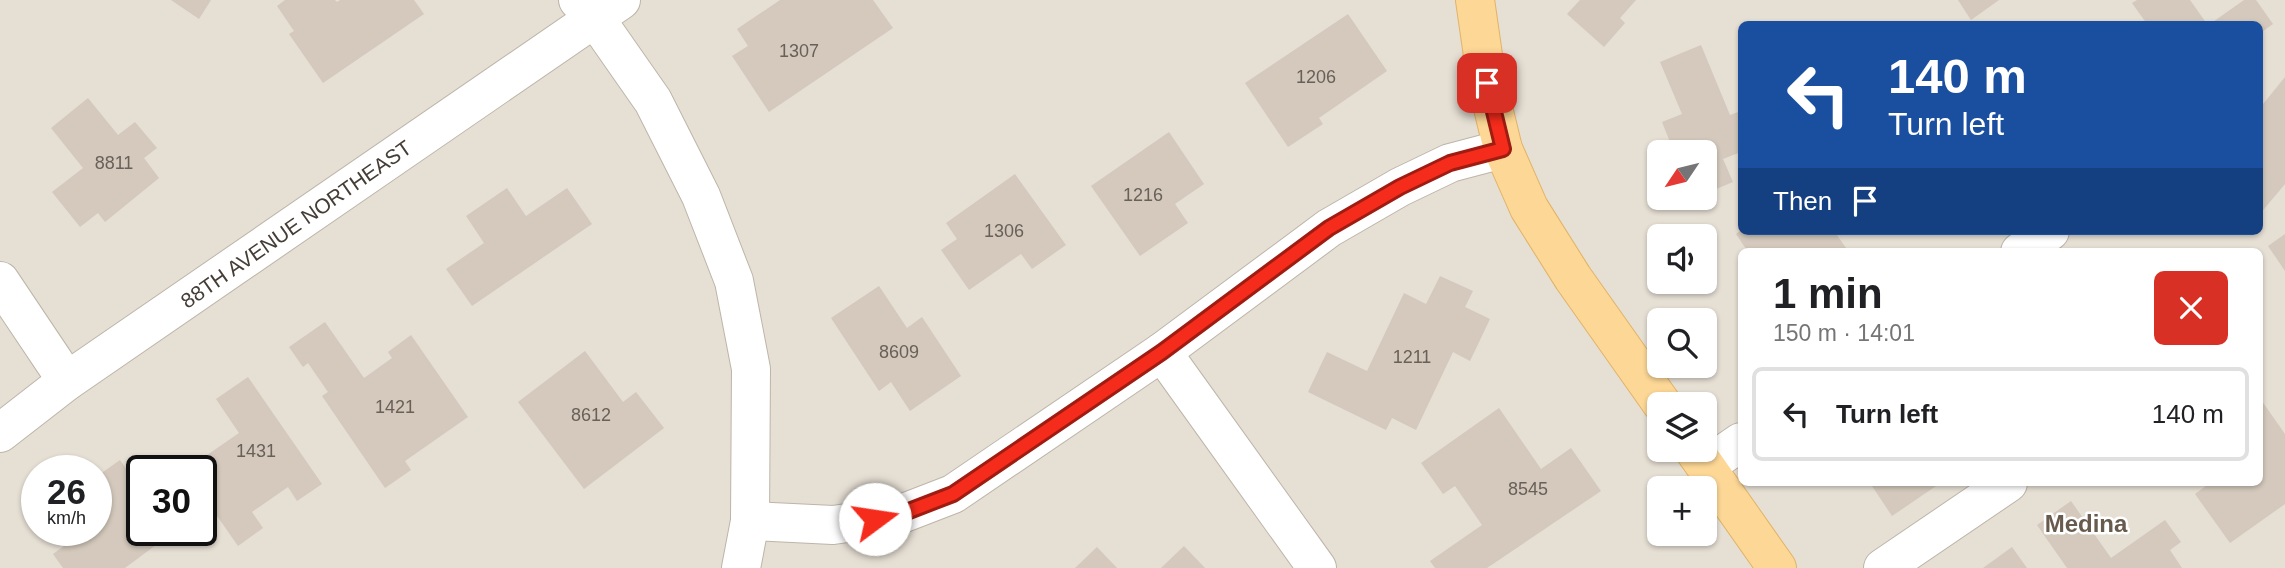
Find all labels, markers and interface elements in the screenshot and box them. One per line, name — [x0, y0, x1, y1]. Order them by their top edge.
house number: 1307 — [779, 41, 819, 61]
icon: left — [1773, 49, 1864, 140]
text: 140 m — [1888, 49, 2027, 103]
pin — [1457, 53, 1517, 113]
icon: arrive — [1468, 64, 1506, 102]
house number: 1206 — [1296, 67, 1336, 87]
text: Turn left — [1888, 106, 2004, 142]
street label: 88TH AVENUE NORTHEAST — [176, 135, 416, 313]
north arrow — [1647, 140, 1717, 210]
map controls — [1647, 140, 1717, 546]
house number: 8811 — [95, 153, 133, 173]
icon: arrive — [1846, 182, 1884, 220]
house number: 1216 — [1123, 185, 1163, 205]
text: Then — [1773, 186, 1832, 216]
house number: 1306 — [984, 221, 1024, 241]
button: sound — [1647, 224, 1717, 294]
text: 1 min — [1773, 270, 1883, 317]
button: close — [2154, 271, 2228, 345]
button: search — [1647, 308, 1717, 378]
text: 150 m · 14:01 — [1773, 320, 1915, 346]
house number: 8609 — [879, 342, 919, 362]
house number: 1211 — [1393, 347, 1431, 367]
button: layers — [1647, 392, 1717, 462]
icon: left — [1777, 395, 1815, 433]
house number: 1421 — [375, 397, 415, 417]
text: Turn left — [1836, 399, 1938, 429]
text: 140 m — [2152, 399, 2224, 429]
house number: 8612 — [571, 405, 611, 425]
house number: 1431 — [236, 441, 276, 461]
speed limit sign: 30 — [126, 455, 217, 546]
text: 26 — [47, 472, 86, 511]
button: + — [1647, 476, 1717, 546]
house number: 8545 — [1508, 479, 1548, 499]
position arrow — [838, 482, 912, 556]
text: km/h — [47, 508, 86, 528]
district label: Medina — [2045, 510, 2128, 537]

